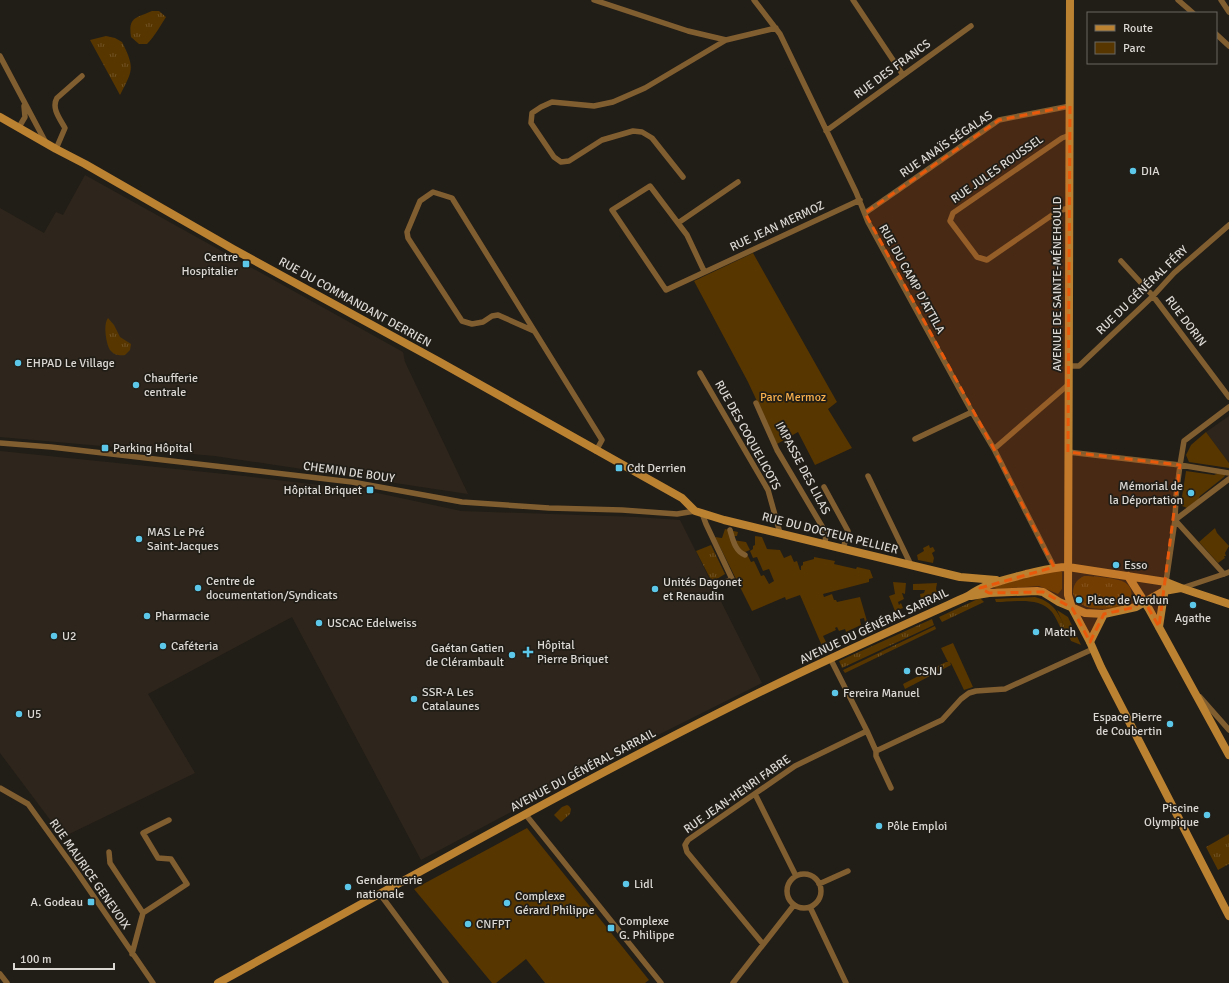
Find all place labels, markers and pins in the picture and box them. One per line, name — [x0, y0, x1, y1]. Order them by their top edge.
place label: DIA — [1141, 164, 1160, 179]
marker: DIA — [1128, 166, 1138, 176]
place label: Centre Hospitalier — [181, 250, 239, 279]
marker: Centre Hospitalier — [241, 259, 251, 269]
place label: EHPAD Le Village — [26, 356, 115, 371]
marker: EHPAD Le Village — [13, 358, 23, 368]
place label: Chaufferie centrale — [144, 371, 198, 400]
marker: Chaufferie centrale — [131, 380, 141, 390]
place label: Parking Hôpital — [113, 441, 193, 456]
marker: Parking Hôpital — [100, 443, 110, 453]
place label: Cdt Derrien — [627, 461, 686, 476]
marker: Cdt Derrien — [614, 463, 624, 473]
place label: Mémorial de la Déportation — [1109, 479, 1183, 508]
place label: Hôpital Briquet — [284, 483, 362, 498]
marker: Hôpital Briquet — [365, 485, 375, 495]
marker: Mémorial de la Déportation — [1186, 488, 1196, 498]
place label: MAS Le Pré Saint-Jacques — [147, 525, 219, 554]
marker: MAS Le Pré Saint-Jacques — [134, 534, 144, 544]
place label: Esso — [1124, 558, 1148, 573]
marker: Esso — [1111, 560, 1121, 570]
place label: Centre de documentation/Syndicats — [206, 574, 338, 603]
place label: Unités Dagonet et Renaudin — [663, 575, 742, 604]
marker: Centre de documentation/Syndicats — [193, 583, 203, 593]
marker: Unités Dagonet et Renaudin — [650, 584, 660, 594]
place label: Place de Verdun — [1087, 593, 1169, 608]
marker: Place de Verdun — [1074, 595, 1084, 605]
marker: Agathe — [1188, 600, 1198, 610]
place label: Pharmacie — [155, 609, 209, 624]
marker: Pharmacie — [142, 611, 152, 621]
place label: Agathe — [1175, 611, 1211, 626]
place label: USCAC Edelweiss — [327, 616, 417, 631]
marker: USCAC Edelweiss — [314, 618, 324, 628]
place label: Match — [1044, 625, 1076, 640]
marker: Match — [1031, 627, 1041, 637]
place label: U2 — [62, 629, 77, 644]
marker: U2 — [49, 631, 59, 641]
place label: Hôpital Pierre Briquet — [537, 638, 608, 667]
place label: Caféteria — [171, 639, 218, 654]
marker: Caféteria — [158, 641, 168, 651]
place label: Gaétan Gatien de Clérambault — [426, 641, 504, 670]
marker: Hôpital Pierre Briquet — [522, 646, 534, 658]
marker: Gaétan Gatien de Clérambault — [507, 650, 517, 660]
place label: CSNJ — [915, 664, 943, 679]
marker: CSNJ — [902, 666, 912, 676]
place label: SSR-A Les Catalaunes — [422, 685, 479, 714]
place label: Fereira Manuel — [843, 686, 920, 701]
marker: Fereira Manuel — [830, 688, 840, 698]
marker: SSR-A Les Catalaunes — [409, 694, 419, 704]
place label: U5 — [27, 707, 42, 722]
marker: U5 — [14, 709, 24, 719]
place label: Espace Pierre de Coubertin — [1093, 710, 1162, 739]
marker: Espace Pierre de Coubertin — [1165, 719, 1175, 729]
place label: Piscine Olympique — [1144, 801, 1199, 830]
marker: Piscine Olympique — [1202, 810, 1212, 820]
place label: Pôle Emploi — [887, 819, 947, 834]
marker: Pôle Emploi — [874, 821, 884, 831]
place label: Gendarmerie nationale — [356, 873, 423, 902]
place label: Lidl — [634, 877, 654, 892]
marker: Lidl — [621, 879, 631, 889]
marker: Gendarmerie nationale — [343, 882, 353, 892]
place label: Complexe Gérard Philippe — [515, 889, 594, 918]
place label: A. Godeau — [30, 895, 83, 910]
marker: A. Godeau — [86, 897, 96, 907]
marker: Complexe Gérard Philippe — [502, 898, 512, 908]
place label: Complexe G. Philippe — [619, 914, 675, 943]
place label: CNFPT — [476, 917, 510, 932]
marker: CNFPT — [463, 919, 473, 929]
marker: Complexe G. Philippe — [606, 923, 616, 933]

